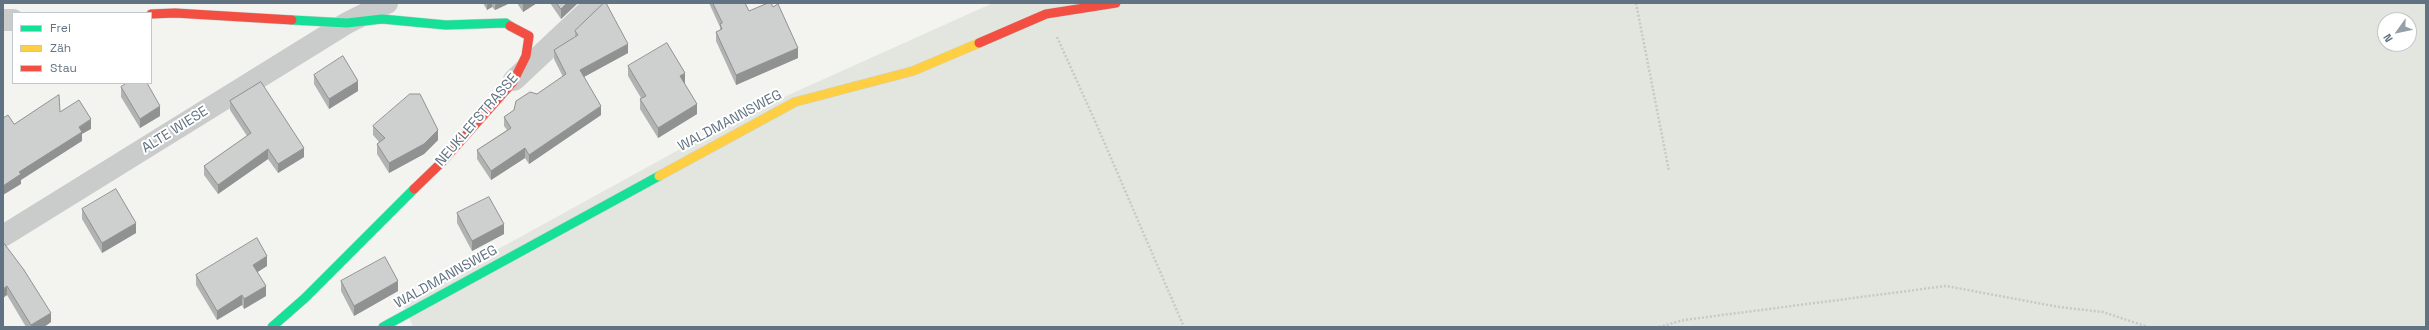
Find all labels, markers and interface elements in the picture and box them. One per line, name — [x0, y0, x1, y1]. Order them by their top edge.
legend — [12, 12, 152, 84]
north arrow — [2377, 12, 2417, 52]
text: Frei — [50, 20, 71, 36]
text: N — [2380, 31, 2396, 45]
text: Zäh — [50, 40, 71, 56]
text: Stau — [50, 60, 77, 76]
street label: NEUKLEFSTRASSE — [432, 70, 522, 170]
street label: WALDMANNSWEG — [675, 87, 785, 155]
street label: ALTE WIESE — [139, 103, 211, 157]
street label: WALDMANNSWEG — [392, 242, 500, 312]

